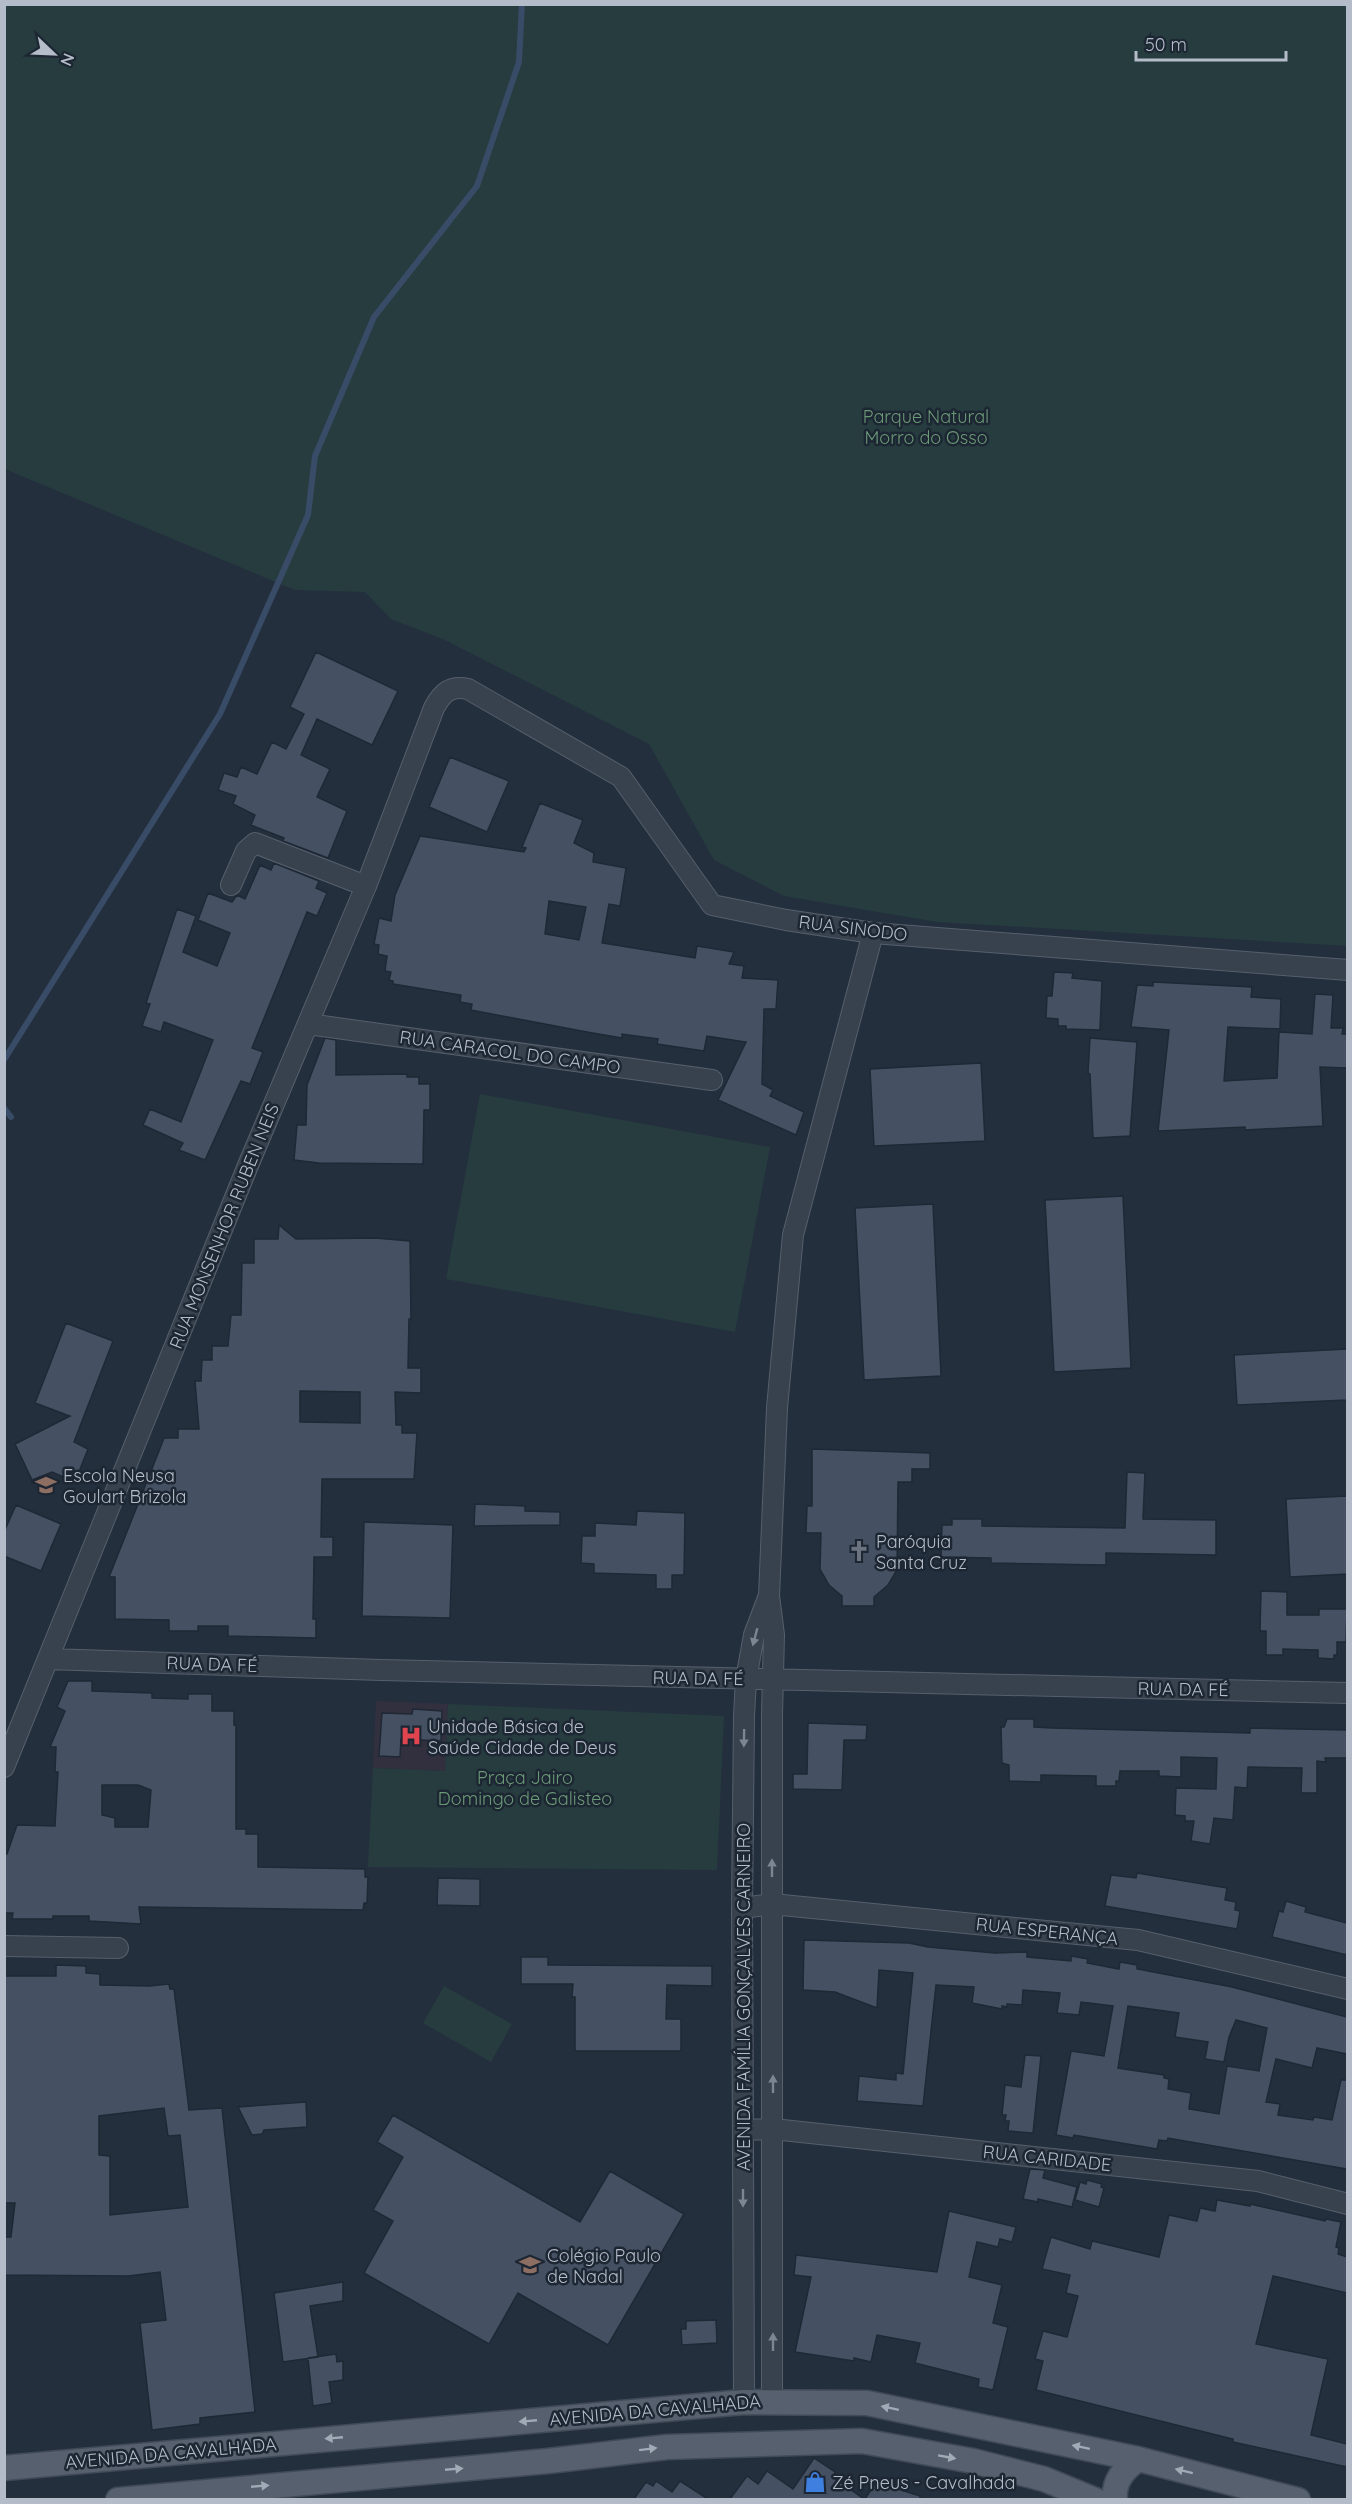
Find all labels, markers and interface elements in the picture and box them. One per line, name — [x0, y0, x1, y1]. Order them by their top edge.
north arrow — [24, 24, 84, 84]
scale bar — [1136, 24, 1286, 62]
text: 50 m — [1145, 33, 1187, 56]
text: N — [56, 51, 79, 69]
park label: Parque Natural Morro do Osso — [863, 405, 989, 449]
street label: RUA SINODO — [797, 910, 909, 946]
street label: RUA CARACOL DO CAMPO — [398, 1025, 622, 1079]
street label: RUA MONSENHOR RUBEN NEIS — [164, 1100, 284, 1352]
place label: Escola Neusa Goulart Brizola — [63, 1464, 186, 1508]
school or university icon: Escola Neusa Goulart Brizola — [34, 1473, 58, 1497]
place label: Paróquia Santa Cruz — [876, 1530, 967, 1574]
church icon: Paróquia Santa Cruz — [847, 1539, 871, 1563]
one-way arrow — [750, 1628, 759, 1646]
street label: RUA DA FÉ — [166, 1651, 258, 1677]
street label: RUA DA FÉ — [652, 1666, 744, 1690]
street label: RUA DA FÉ — [1137, 1677, 1229, 1701]
place label: Unidade Básica de Saúde Cidade de Deus — [428, 1715, 616, 1759]
hospital icon: Unidade Básica de Saúde Cidade de Deus — [399, 1724, 423, 1748]
one-way arrow — [739, 1728, 749, 1747]
park label: Praça Jairo Domingo de Galisteo — [438, 1766, 612, 1810]
street label: AVENIDA FAMÍLIA GONÇALVES CARNEIRO — [732, 1823, 755, 2171]
one-way arrow — [767, 1859, 777, 1878]
street label: RUA ESPERANÇA — [975, 1912, 1120, 1950]
one-way arrow — [768, 2075, 778, 2094]
street label: RUA CARIDADE — [982, 2140, 1112, 2176]
one-way arrow — [738, 2188, 748, 2207]
place label: Colégio Paulo de Nadal — [547, 2244, 661, 2288]
school or university icon: Colégio Paulo de Nadal — [518, 2253, 542, 2277]
one-way arrow — [768, 2333, 778, 2352]
street label: AVENIDA DA CAVALHADA — [548, 2389, 762, 2431]
one-way arrow — [880, 2403, 899, 2412]
one-way arrow — [519, 2416, 538, 2426]
street label: AVENIDA DA CAVALHADA — [64, 2432, 278, 2474]
one-way arrow — [324, 2433, 343, 2443]
one-way arrow — [1071, 2442, 1090, 2451]
one-way arrow — [639, 2444, 658, 2454]
one-way arrow — [937, 2453, 956, 2462]
one-way arrow — [445, 2464, 464, 2474]
one-way arrow — [1175, 2465, 1194, 2475]
shop icon: Zé Pneus - Cavalhada — [803, 2470, 827, 2494]
place label: Zé Pneus - Cavalhada — [832, 2471, 1015, 2494]
one-way arrow — [251, 2481, 270, 2491]

